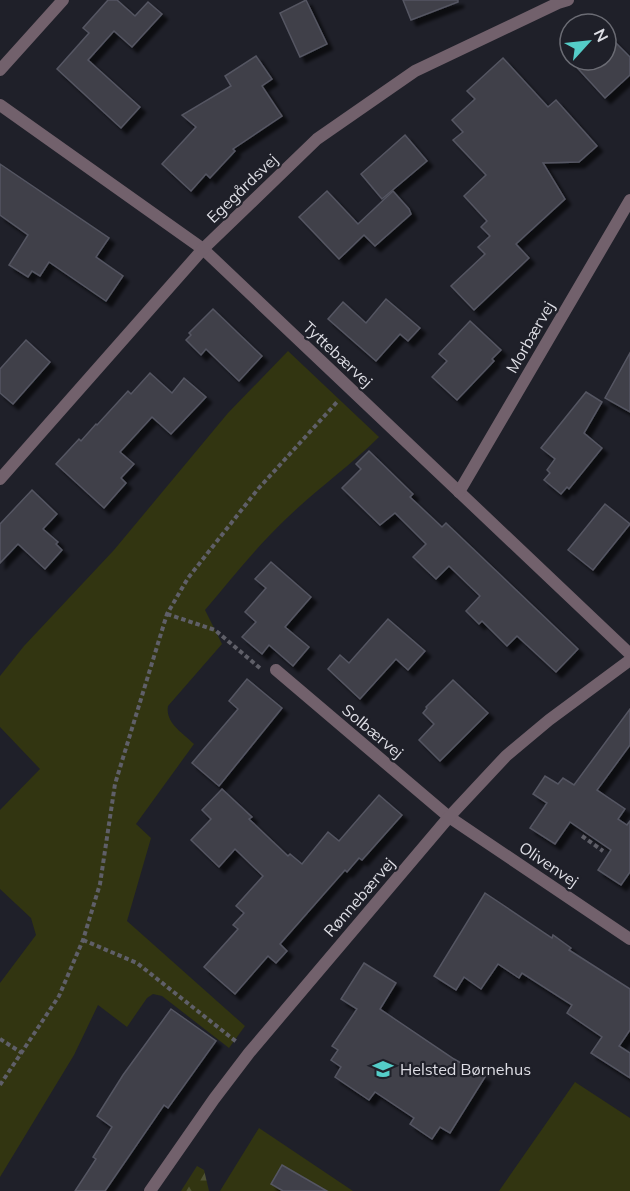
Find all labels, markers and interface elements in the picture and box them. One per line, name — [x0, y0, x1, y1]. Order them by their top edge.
north arrow — [558, 12, 618, 72]
text: N — [590, 25, 613, 45]
street label: Egegårdsvej — [202, 149, 282, 227]
street label: Morbærvej — [501, 298, 559, 376]
street label: Tyttebærvej — [299, 317, 377, 391]
street label: Solbærvej — [338, 700, 408, 762]
street label: Olivenvej — [516, 837, 582, 891]
street label: Rønnebærvej — [319, 853, 399, 941]
school or university icon: Helsted Børnehus — [371, 1057, 395, 1081]
place label: Helsted Børnehus — [400, 1059, 531, 1079]

